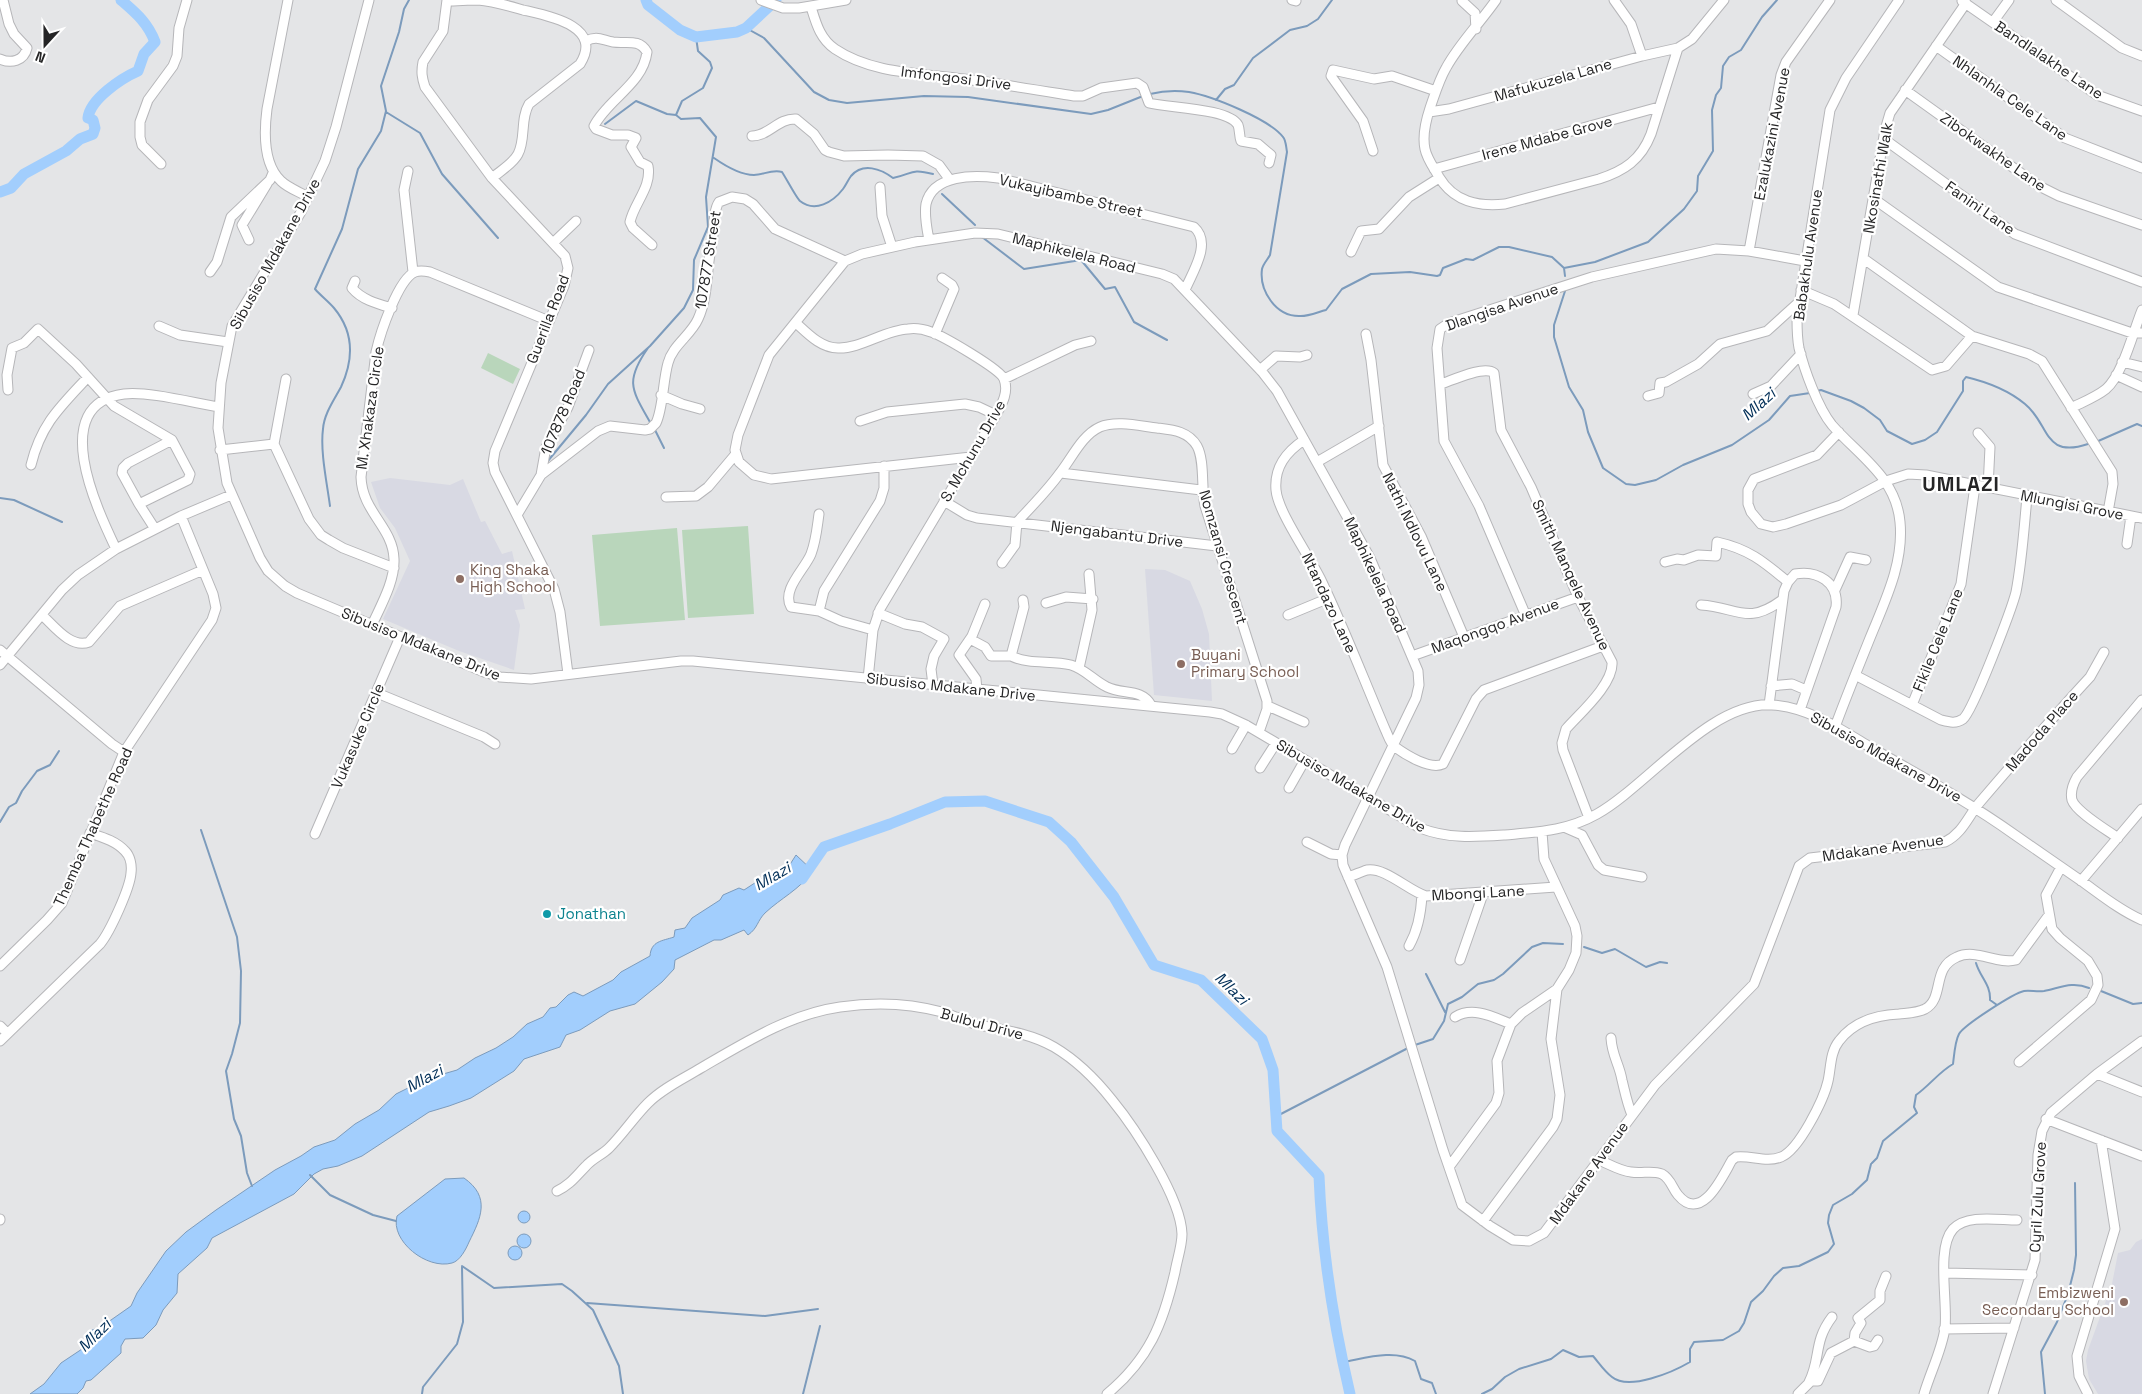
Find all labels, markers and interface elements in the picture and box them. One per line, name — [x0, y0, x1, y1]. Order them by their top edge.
street label: Bandlalakhe Lane — [1991, 16, 2107, 103]
north arrow — [20, 20, 70, 70]
text: N — [33, 47, 48, 67]
street label: Nhlanhla Cele Lane — [1949, 51, 2071, 144]
street label: Mafukuzela Lane — [1492, 54, 1614, 105]
street label: Imfongosi Drive — [900, 61, 1013, 94]
street label: Ezalukazini Avenue — [1749, 66, 1794, 202]
street label: Zibokwakhe Lane — [1937, 108, 2050, 195]
street label: Irene Mdabe Grove — [1479, 111, 1614, 164]
street label: Nkosinathi Walk — [1858, 121, 1897, 235]
street label: Vukayibambe Street — [997, 170, 1145, 221]
street label: Sibusiso Mdakane Drive — [225, 175, 324, 333]
street label: Fanini Lane — [1942, 177, 2019, 239]
street label: Babakhulu Avenue — [1789, 188, 1826, 322]
street label: 107877 Street — [690, 209, 725, 311]
street label: Maphikelela Road — [1011, 228, 1138, 277]
street label: Guerilla Road — [522, 272, 573, 366]
street label: Dlangisa Avenue — [1443, 278, 1561, 335]
street label: M. Xhakaza Circle — [351, 345, 388, 471]
street label: 107878 Road — [536, 366, 589, 458]
water label: Mlazi — [1737, 382, 1781, 425]
street label: S. Mchunu Drive — [936, 396, 1010, 505]
street label: Nathi Ndlovu Lane — [1378, 469, 1453, 594]
district label: UMLAZI — [1922, 471, 2000, 497]
street label: Mlungisi Grove — [2019, 485, 2125, 524]
street label: Nomzansi Crescent — [1195, 488, 1252, 626]
street label: Smith Manqele Avenue — [1528, 496, 1615, 653]
street label: Maphikelela Road — [1340, 514, 1411, 636]
street label: Njengabantu Drive — [1050, 516, 1184, 551]
street label: Ntandazo Lane — [1298, 550, 1361, 656]
place label: King Shaka High School — [470, 560, 556, 596]
marker: King Shaka High School — [454, 573, 466, 585]
street label: Fikile Cele Lane — [1908, 585, 1967, 694]
street label: Maqongqo Avenue — [1428, 594, 1561, 657]
street label: Sibusiso Mdakane Drive — [339, 603, 504, 684]
place label: Buyani Primary School — [1191, 645, 1299, 681]
marker: Buyani Primary School — [1175, 658, 1187, 670]
street label: Sibusiso Mdakane Drive — [866, 668, 1037, 705]
street label: Vukasuke Circle — [327, 680, 388, 791]
street label: Madoda Place — [2001, 686, 2082, 775]
street label: Sibusiso Mdakane Drive — [1807, 707, 1965, 806]
street label: Sibusiso Mdakane Drive — [1273, 735, 1430, 836]
street label: Themba Thabethe Road — [49, 744, 136, 909]
street label: Mdakane Avenue — [1821, 830, 1945, 865]
water label: Mlazi — [750, 856, 796, 895]
street label: Mbongi Lane — [1431, 881, 1525, 904]
place label: Jonathan — [557, 904, 626, 923]
marker: Jonathan — [541, 908, 553, 920]
water label: Mlazi — [1210, 967, 1255, 1011]
street label: Bulbul Drive — [939, 1003, 1026, 1044]
water label: Mlazi — [402, 1059, 448, 1097]
street label: Mdakane Avenue — [1545, 1117, 1632, 1228]
street label: Cyril Zulu Grove — [2025, 1141, 2050, 1253]
place label: Embizweni Secondary School — [1982, 1283, 2114, 1319]
marker: Embizweni Secondary School — [2118, 1296, 2130, 1308]
water label: Mlazi — [73, 1313, 117, 1357]

